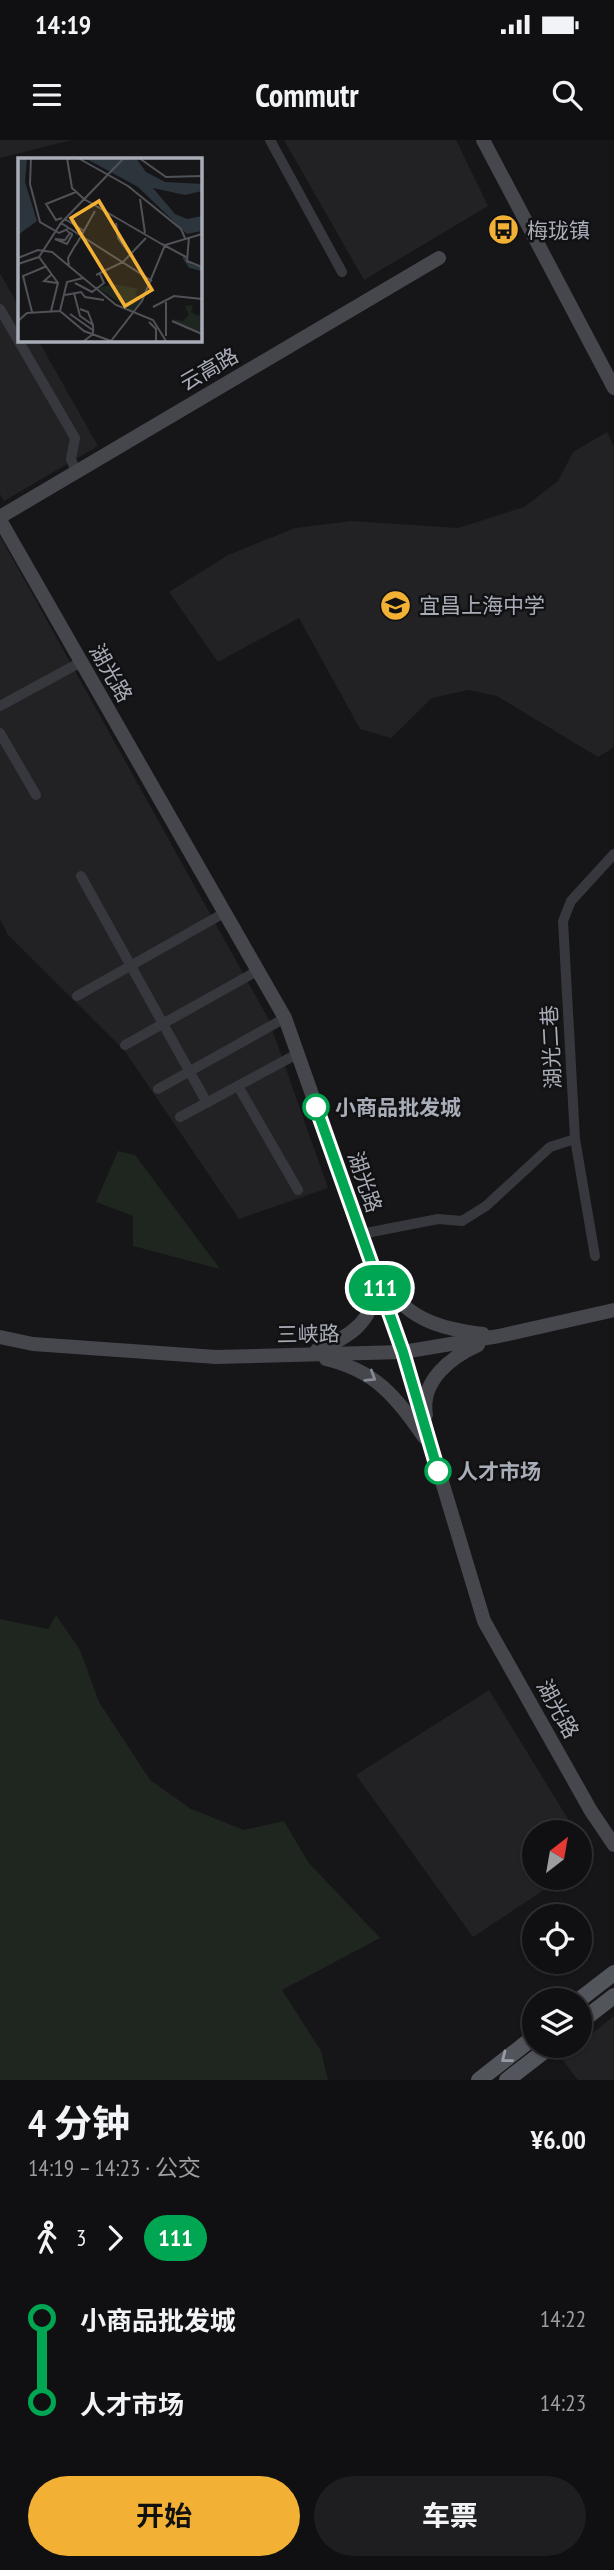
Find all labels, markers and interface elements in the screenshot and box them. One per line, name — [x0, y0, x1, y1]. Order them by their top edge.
text: 14:19 — [35, 8, 91, 41]
text: Commutr — [255, 74, 359, 116]
icon: menu — [28, 76, 66, 114]
icon: search — [548, 76, 586, 114]
inset map — [18, 158, 201, 341]
bus stop icon: 梅珑镇 — [487, 213, 521, 247]
place label: 梅珑镇 — [527, 217, 590, 244]
street label: 云高路 — [175, 342, 243, 396]
school or university icon: 宜昌上海中学 — [379, 588, 413, 622]
place label: 宜昌上海中学 — [419, 592, 545, 619]
street label: 湖光路 — [84, 639, 138, 707]
street label: 湖光二巷 — [535, 1004, 567, 1090]
marker: 小商品批发城 — [303, 1094, 329, 1120]
place label: 小商品批发城 — [335, 1094, 461, 1121]
street label: 湖光路 — [342, 1148, 388, 1216]
line badge: 111 — [340, 1265, 420, 1311]
text: 111 — [363, 1272, 397, 1303]
street label: 三峡路 — [276, 1320, 340, 1348]
one-way arrow — [363, 1369, 376, 1382]
marker: 人才市场 — [425, 1458, 451, 1484]
place label: 人才市场 — [457, 1458, 541, 1485]
street label: 湖光路 — [531, 1675, 585, 1743]
north arrow — [522, 1820, 592, 1890]
map controls — [522, 1820, 592, 2058]
button: locate — [522, 1904, 592, 1974]
button: layers — [522, 1988, 592, 2058]
one-way arrow — [502, 2050, 514, 2063]
text: 4 分钟 — [28, 2098, 130, 2147]
text: ¥6.00 — [531, 2123, 586, 2156]
text: 14:19 – 14:23 · 公交 — [28, 2153, 201, 2182]
icon: walk — [28, 2219, 66, 2257]
icon: forward — [96, 2219, 134, 2257]
text: 111 — [158, 2222, 193, 2253]
text: 3 — [76, 2223, 86, 2252]
text: 小商品批发城 — [80, 2304, 236, 2337]
text: 14:22 — [540, 2304, 586, 2333]
text: 人才市场 — [80, 2388, 184, 2421]
text: 14:23 — [540, 2388, 586, 2417]
button: 开始 — [28, 2476, 300, 2556]
button: 车票 — [314, 2476, 586, 2556]

